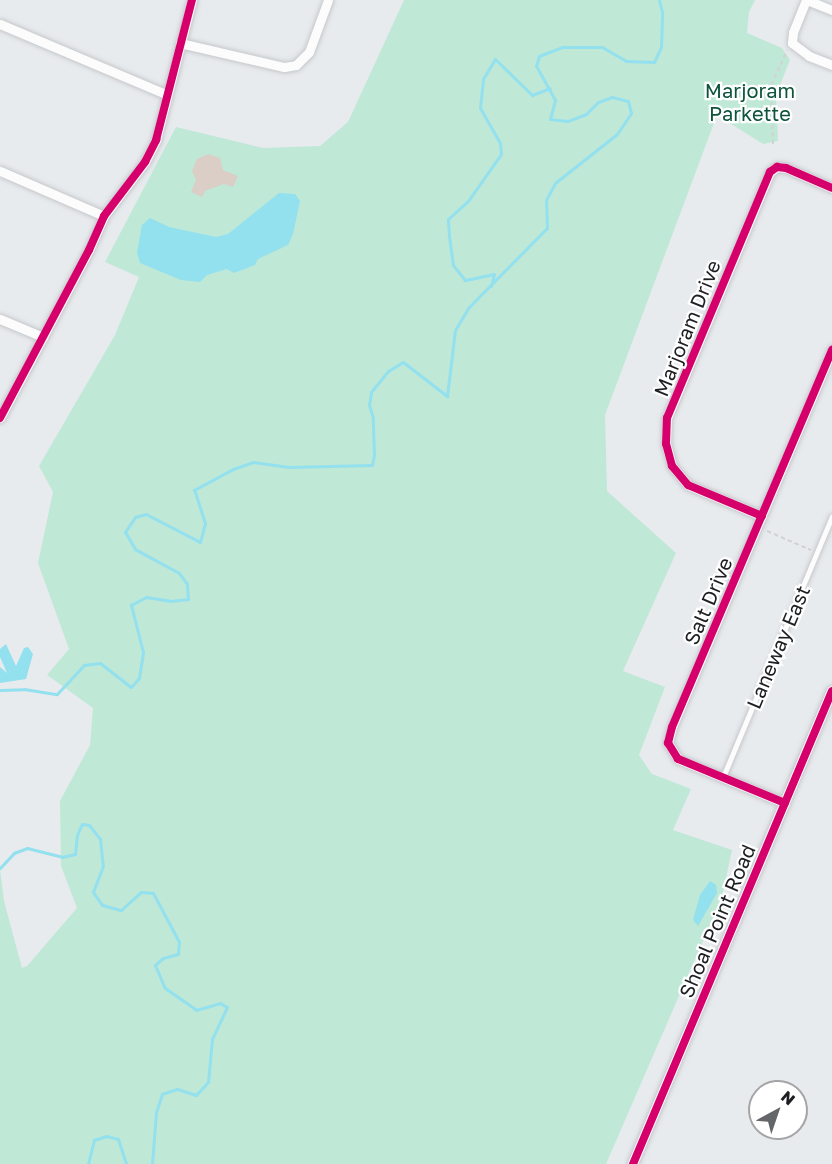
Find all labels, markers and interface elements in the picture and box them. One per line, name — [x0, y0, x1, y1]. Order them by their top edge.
park label: Marjoram Parkette — [705, 79, 795, 126]
street label: Marjoram Drive — [649, 256, 725, 400]
street label: Salt Drive — [679, 554, 737, 648]
street label: Laneway East — [741, 582, 815, 712]
street label: Shoal Point Road — [674, 841, 760, 1001]
north arrow — [748, 1080, 808, 1140]
text: N — [777, 1086, 799, 1109]

